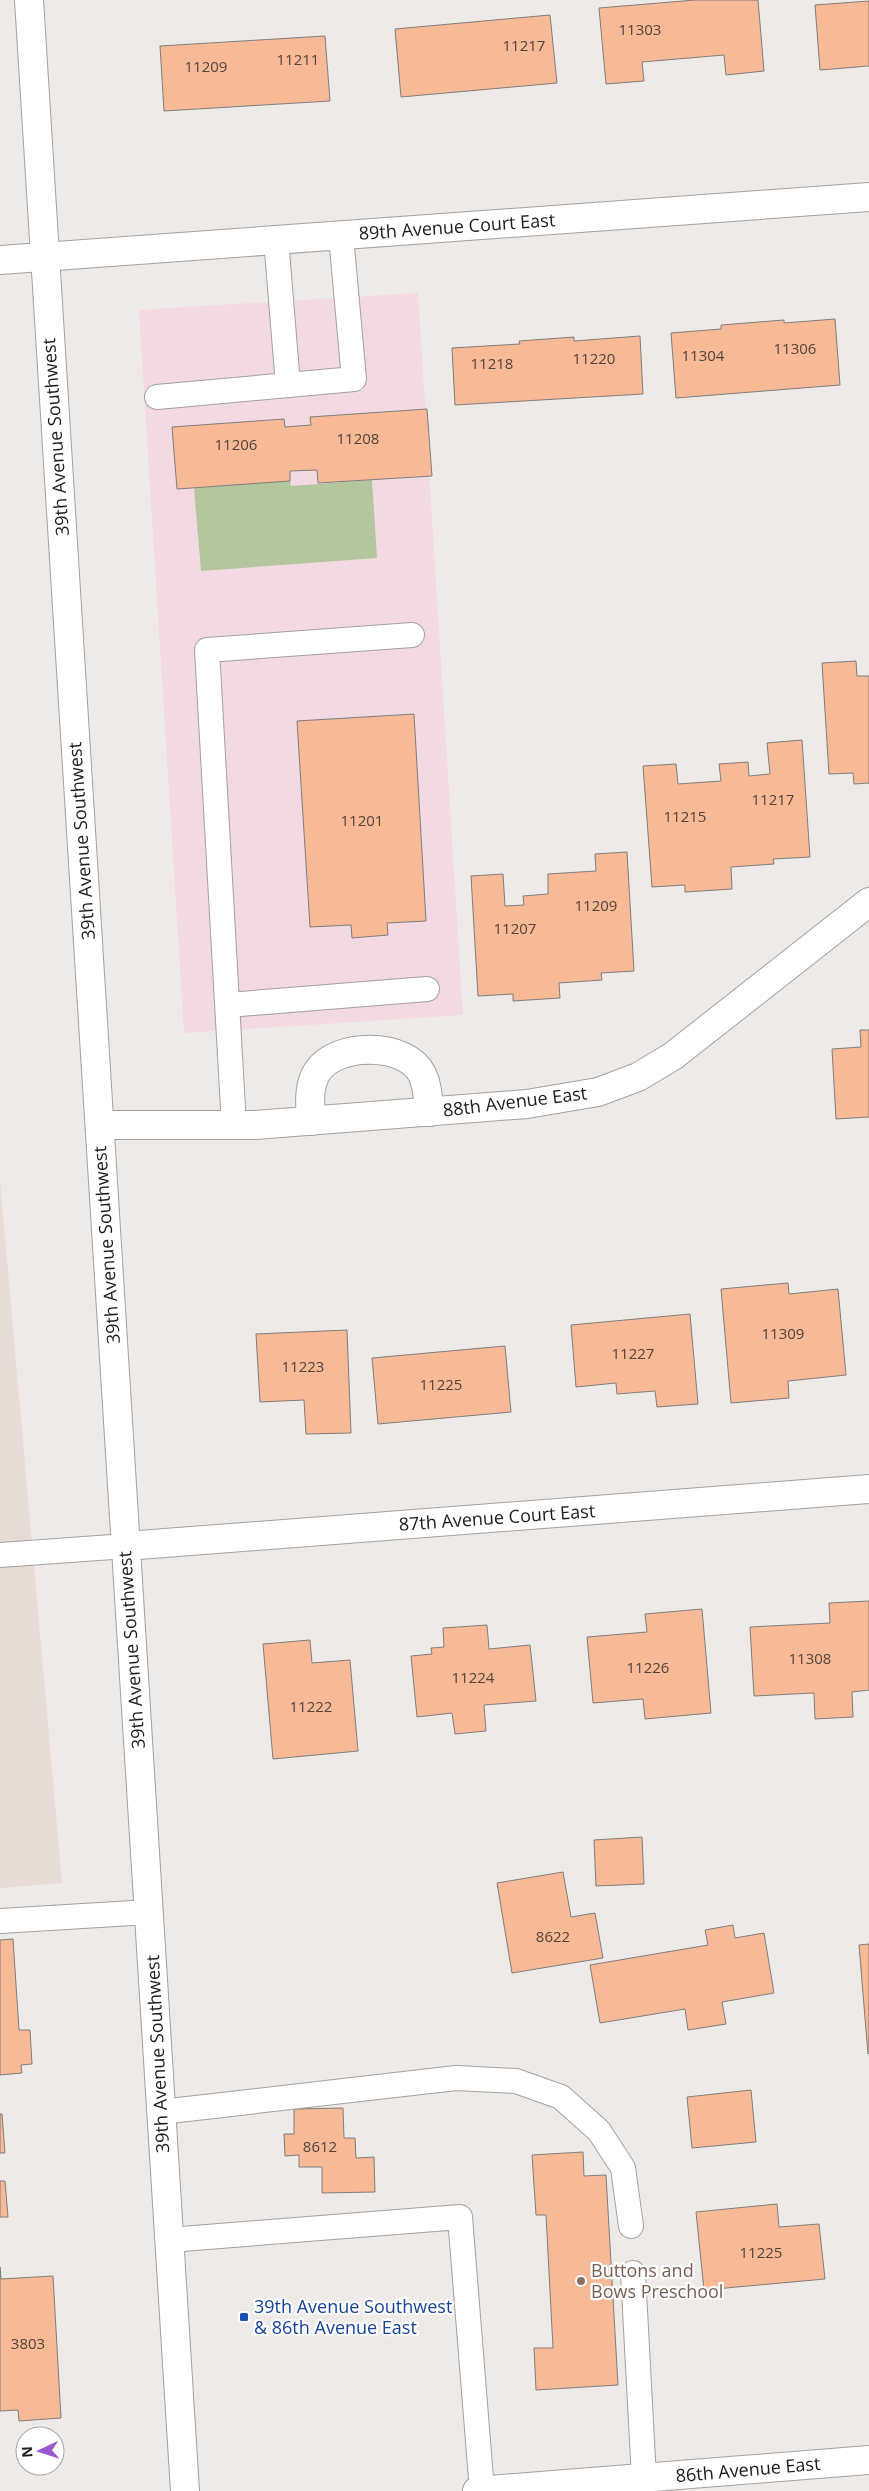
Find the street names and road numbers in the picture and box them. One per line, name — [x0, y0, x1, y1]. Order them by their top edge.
street label: 89th Avenue Court East — [358, 207, 556, 245]
street label: 39th Avenue Southwest — [36, 337, 74, 537]
street label: 39th Avenue Southwest — [62, 741, 100, 941]
street label: 88th Avenue East — [441, 1080, 588, 1122]
street label: 39th Avenue Southwest — [87, 1145, 125, 1345]
street label: 87th Avenue Court East — [398, 1498, 596, 1536]
street label: 39th Avenue Southwest — [112, 1550, 150, 1750]
street label: 39th Avenue Southwest — [140, 1954, 174, 2154]
street label: 86th Avenue East — [675, 2451, 821, 2487]

